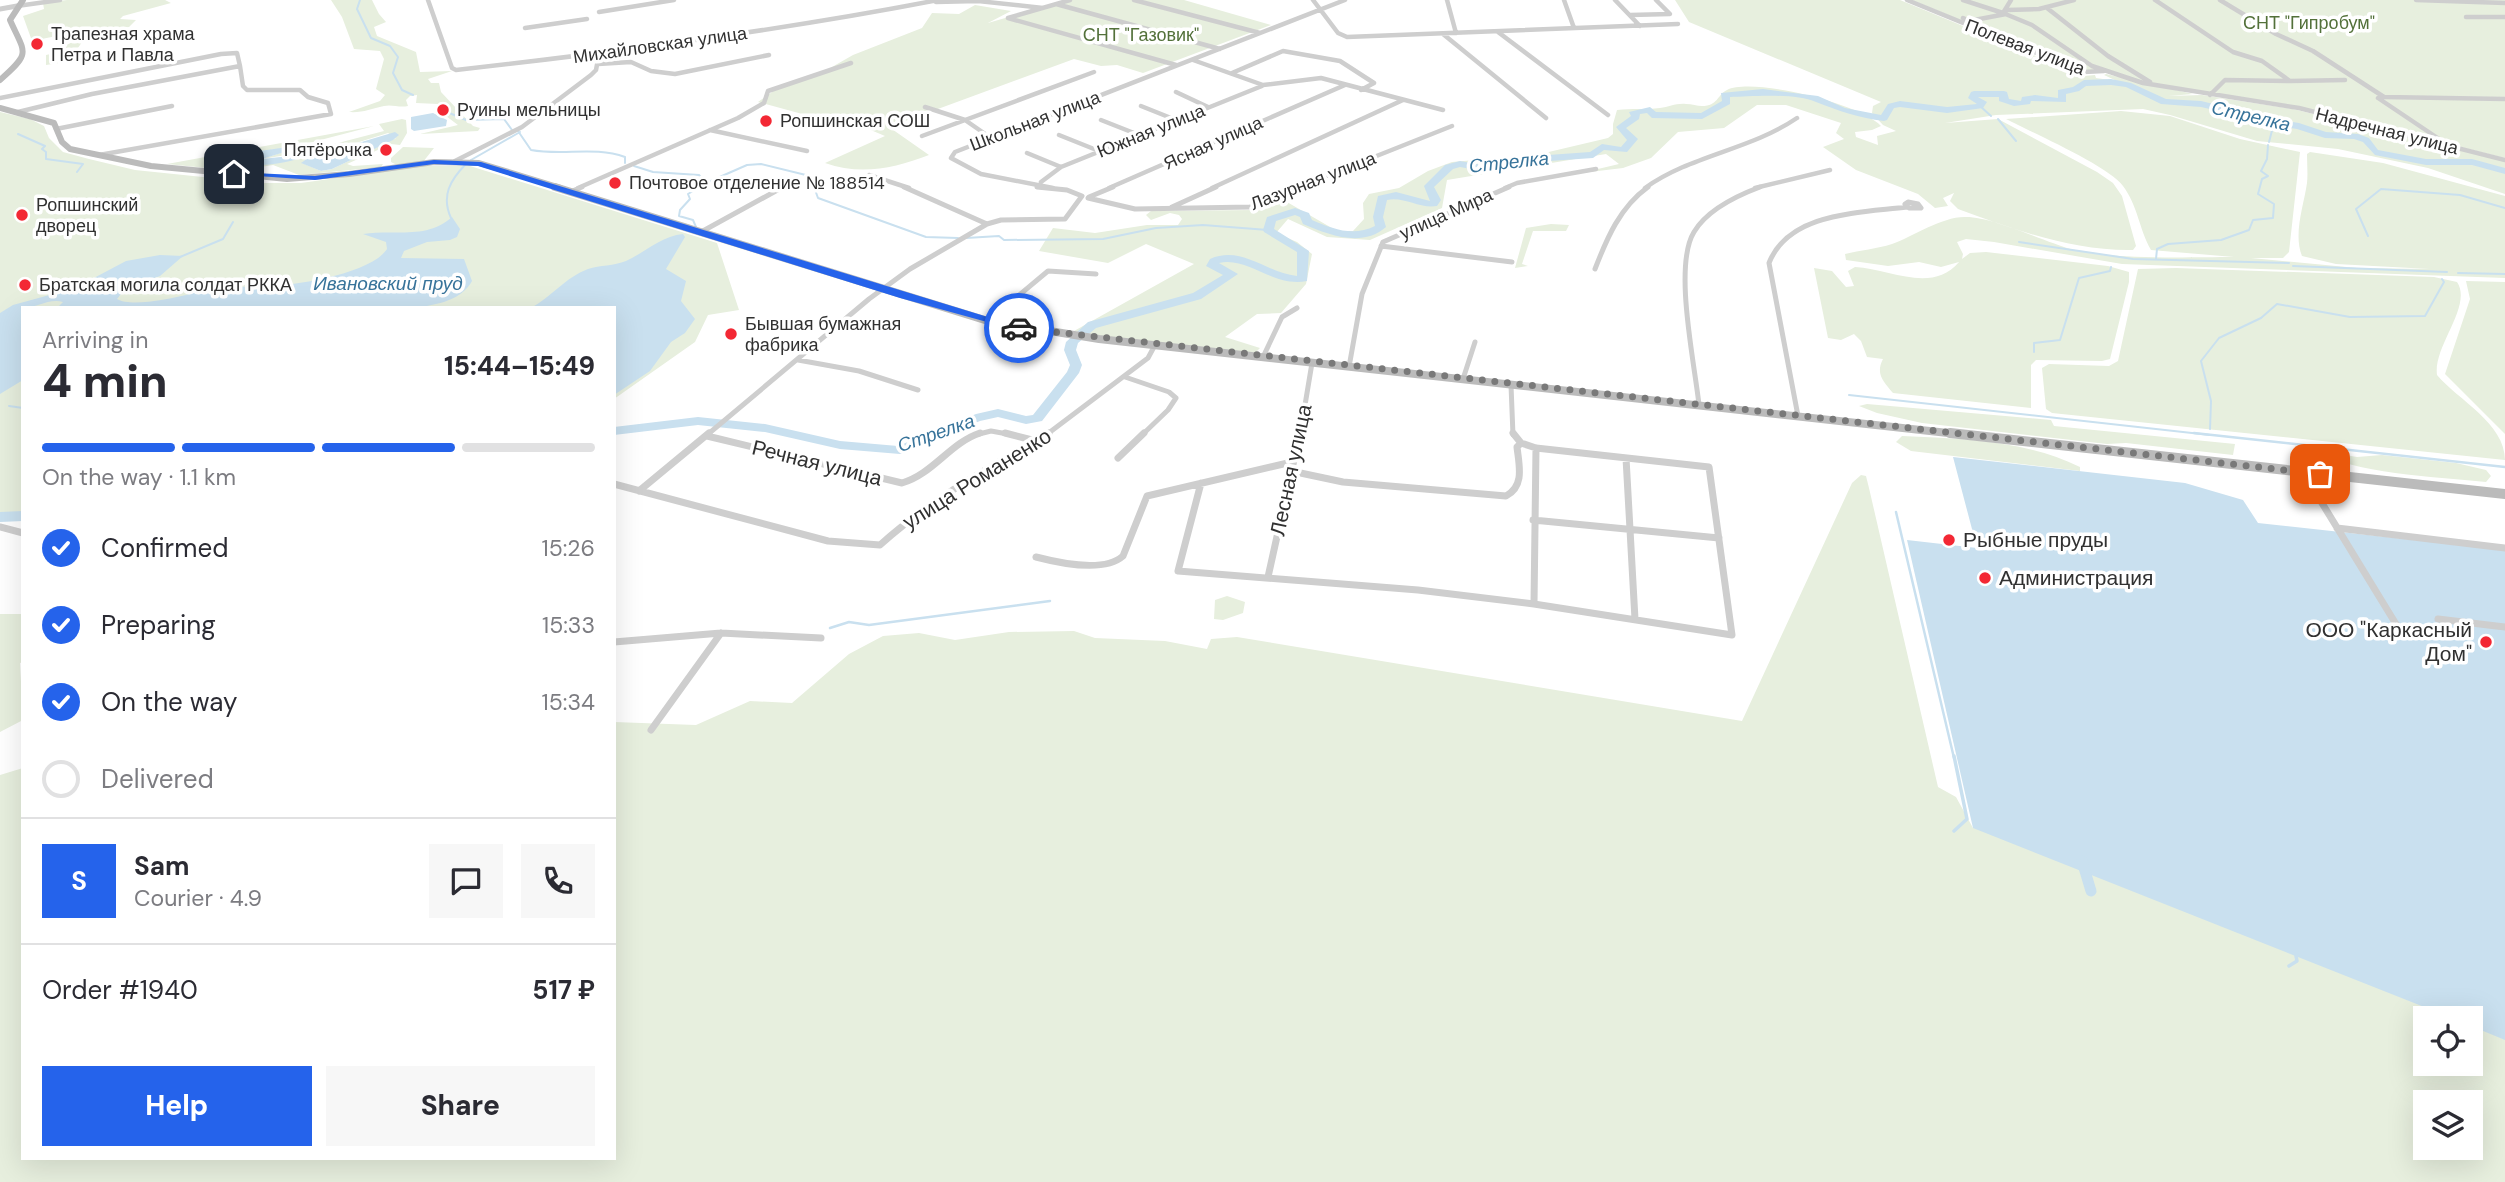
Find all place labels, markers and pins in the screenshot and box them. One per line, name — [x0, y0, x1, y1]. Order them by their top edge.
place label: Трапезная храма Петра и Павла — [51, 22, 196, 67]
marker: Трапезная храма Петра и Павла — [29, 36, 45, 52]
place label: Руины мельницы — [457, 98, 601, 122]
marker: Руины мельницы — [435, 102, 451, 118]
place label: Ропшинская СОШ — [780, 109, 930, 133]
marker: Ропшинская СОШ — [758, 113, 774, 129]
place label: Пятёрочка — [284, 138, 373, 162]
marker: Пятёрочка — [378, 142, 394, 158]
pin — [204, 144, 264, 204]
place label: Почтовое отделение № 188514 — [629, 171, 885, 195]
marker: Почтовое отделение № 188514 — [607, 175, 623, 191]
place label: Ропшинский дворец — [36, 193, 138, 238]
marker: Ропшинский дворец — [14, 207, 30, 223]
place label: Братская могила солдат РККА — [39, 273, 292, 297]
marker: Братская могила солдат РККА — [17, 277, 33, 293]
place label: Бывшая бумажная фабрика — [745, 312, 901, 357]
marker: Бывшая бумажная фабрика — [723, 326, 739, 342]
pin — [2290, 444, 2350, 504]
place label: Рыбные пруды — [1963, 526, 2108, 554]
marker: Рыбные пруды — [1941, 532, 1957, 548]
place label: Администрация — [1999, 564, 2153, 592]
marker: Администрация — [1977, 570, 1993, 586]
place label: ООО "Каркасный Дом" — [2305, 616, 2472, 668]
marker: ООО "Каркасный Дом" — [2478, 634, 2494, 650]

